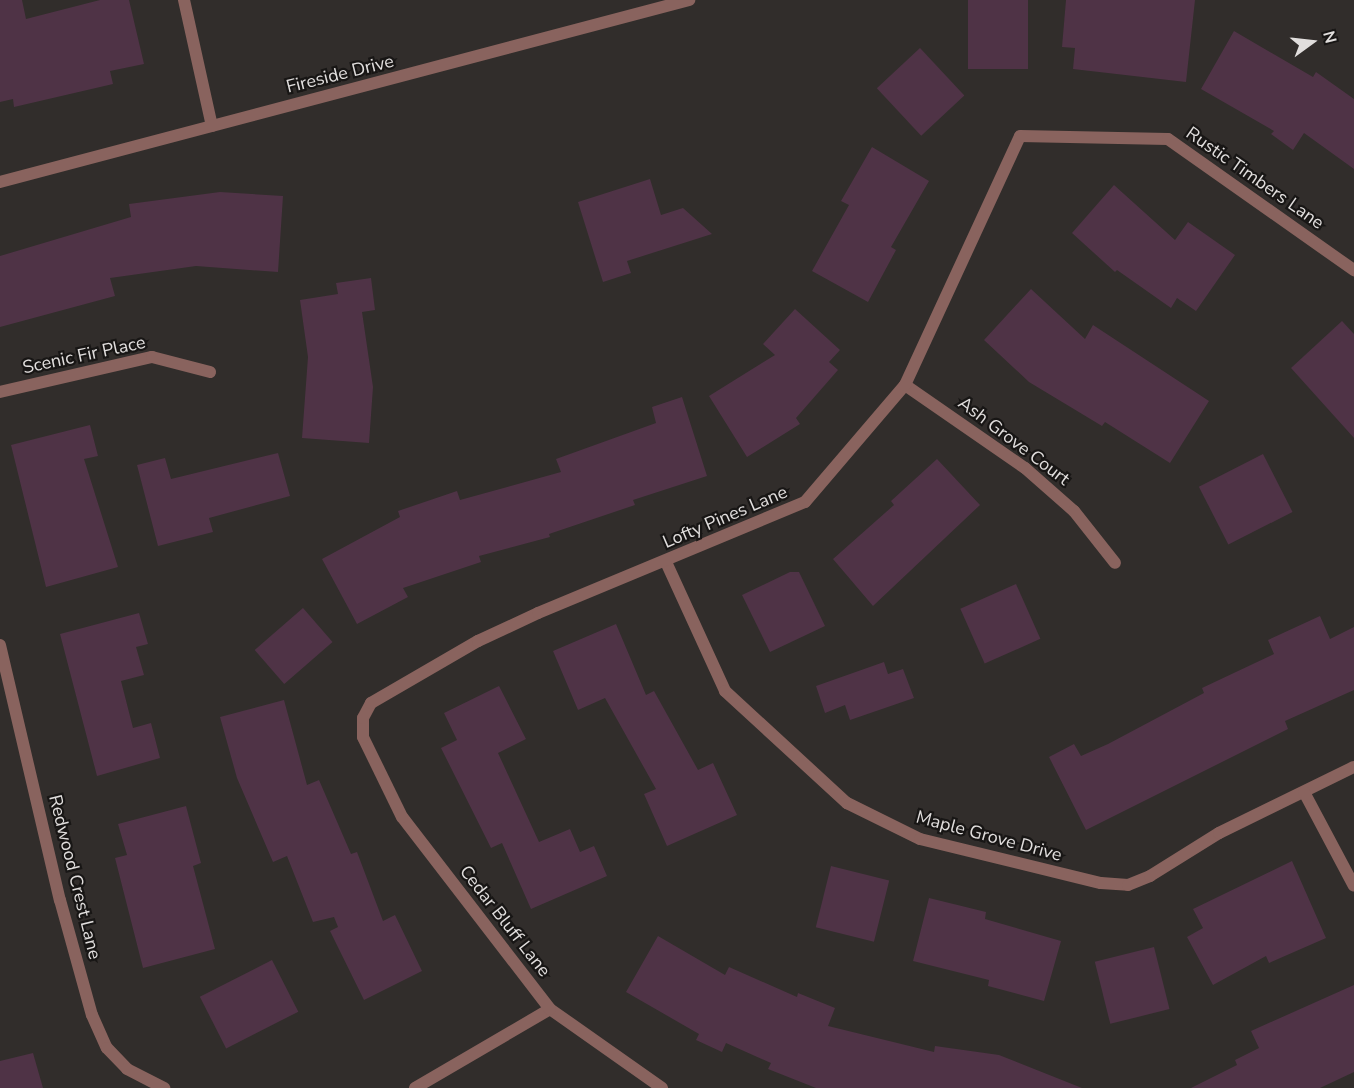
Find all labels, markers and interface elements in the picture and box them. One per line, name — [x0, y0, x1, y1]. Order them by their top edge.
north arrow — [1282, 12, 1342, 72]
text: N — [1317, 29, 1342, 46]
street label: Fireside Drive — [284, 50, 396, 98]
street label: Rustic Timbers Lane — [1182, 122, 1328, 234]
street label: Scenic Fir Place — [20, 331, 148, 379]
street label: Ash Grove Court — [954, 392, 1074, 490]
street label: Lofty Pines Lane — [659, 481, 791, 553]
street label: Redwood Crest Lane — [44, 793, 106, 961]
street label: Maple Grove Drive — [914, 806, 1064, 866]
street label: Cedar Bluff Lane — [455, 861, 555, 981]

